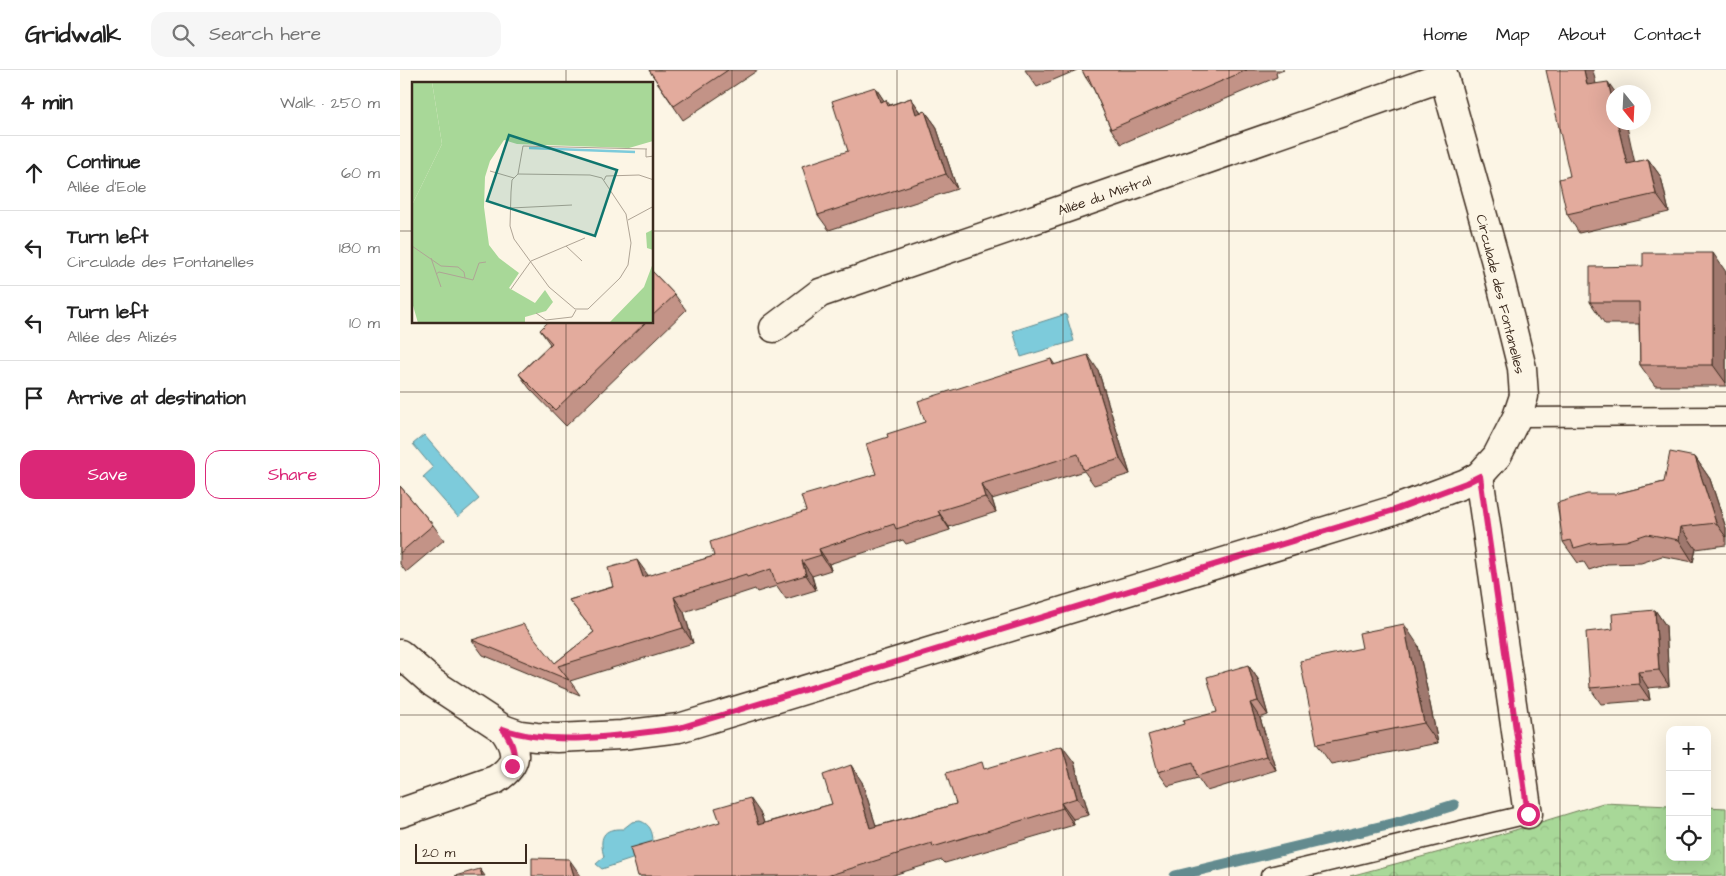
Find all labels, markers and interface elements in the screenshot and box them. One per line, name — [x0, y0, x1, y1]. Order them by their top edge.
search box — [151, 12, 501, 57]
text: Gridwalk — [25, 18, 121, 52]
icon: search — [169, 21, 197, 49]
text: Search here — [209, 21, 321, 48]
text: Home — [1423, 22, 1468, 47]
text: Map — [1496, 22, 1530, 47]
text: About — [1558, 22, 1606, 47]
text: Contact — [1634, 22, 1701, 47]
inset map — [412, 82, 654, 324]
north arrow — [1606, 85, 1651, 130]
text: 4 min — [20, 88, 73, 117]
text: Walk · 250 m — [280, 92, 380, 114]
text: Continue — [67, 149, 141, 176]
icon: ahead — [20, 159, 48, 187]
text: 60 m — [341, 162, 380, 184]
street label: Allée du Mistral — [1055, 171, 1154, 221]
text: Allée d'Eole — [67, 176, 146, 198]
street label: Circulade des Fontanelles — [1471, 212, 1530, 376]
text: Turn left — [67, 224, 148, 251]
icon: left — [20, 234, 48, 262]
text: 180 m — [339, 237, 380, 259]
text: Circulade des Fontanelles — [67, 251, 254, 273]
text: Turn left — [67, 299, 148, 326]
icon: left — [20, 309, 48, 337]
text: 10 m — [349, 312, 380, 334]
text: Allée des Alizés — [67, 326, 177, 348]
icon: arrive — [20, 384, 48, 412]
text: Arrive at destination — [67, 385, 246, 412]
button: Save — [20, 450, 195, 499]
button: Share — [205, 450, 380, 499]
map controls — [1666, 726, 1711, 861]
button: + — [1666, 726, 1711, 771]
route end — [501, 755, 524, 778]
button: − — [1666, 771, 1711, 816]
route start — [1517, 803, 1540, 826]
button: locate — [1666, 816, 1711, 861]
scale bar — [415, 841, 528, 864]
text: 20 m — [422, 843, 455, 863]

